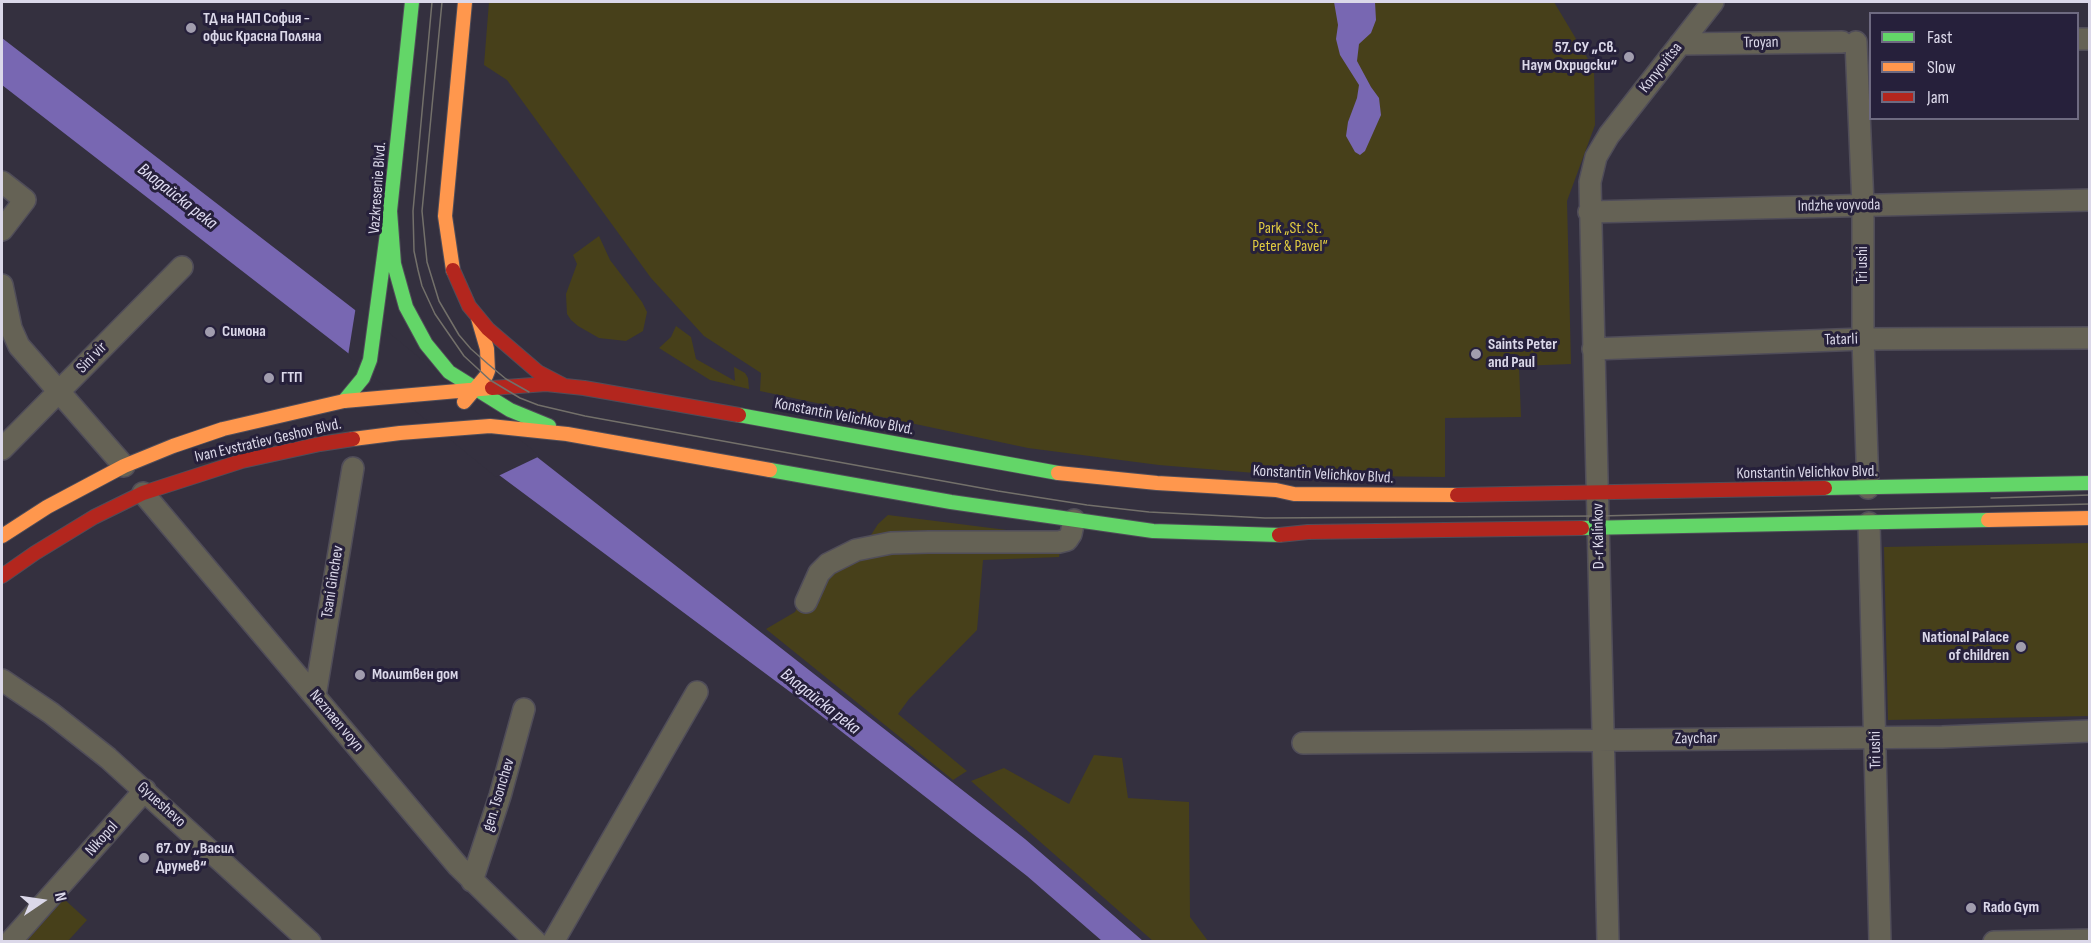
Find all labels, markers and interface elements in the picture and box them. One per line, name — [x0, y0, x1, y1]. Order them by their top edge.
place label: ТД на НАП София - офис Красна Поляна — [203, 9, 321, 47]
legend — [1869, 12, 2079, 120]
marker: ТД на НАП София - офис Красна Поляна — [184, 21, 198, 35]
text: Fast — [1927, 27, 1952, 48]
street label: Troyan — [1743, 33, 1779, 53]
place label: 57. СУ „Св. Наум Охридски“ — [1522, 38, 1617, 76]
street label: Konyovitsa — [1635, 39, 1687, 97]
marker: 57. СУ „Св. Наум Охридски“ — [1622, 50, 1636, 64]
text: Slow — [1927, 57, 1956, 78]
text: Jam — [1927, 87, 1949, 108]
street label: Vazkresenie Blvd. — [365, 141, 391, 235]
water label: Владайска река — [133, 159, 221, 235]
street label: Indzhe voyvoda — [1798, 196, 1880, 216]
park label: Park „St. St. Peter & Pavel“ — [1252, 219, 1328, 257]
street label: Tri ushi — [1853, 246, 1873, 284]
place label: Симона — [222, 322, 266, 342]
marker: Симона — [203, 325, 217, 339]
street label: Tatarli — [1824, 330, 1858, 350]
place label: Saints Peter and Paul — [1488, 335, 1557, 373]
street label: Sini vir — [73, 338, 111, 378]
marker: Saints Peter and Paul — [1469, 347, 1483, 361]
place label: ГТП — [281, 368, 303, 388]
marker: ГТП — [262, 371, 276, 385]
street label: Konstantin Velichkov Blvd. — [773, 394, 915, 440]
street label: Ivan Evstratiev Geshov Blvd. — [193, 415, 343, 467]
street label: Konstantin Velichkov Blvd. — [1252, 462, 1394, 488]
street label: Konstantin Velichkov Blvd. — [1736, 462, 1878, 484]
street label: D-r Kalinkov — [1589, 503, 1609, 569]
street label: Tsani Ginchev — [318, 544, 348, 620]
place label: National Palace of children — [1922, 628, 2009, 666]
marker: National Palace of children — [2014, 640, 2028, 654]
water label: Владайска река — [776, 664, 864, 740]
place label: Молитвен дом — [372, 665, 458, 685]
marker: Молитвен дом — [353, 668, 367, 682]
street label: Neznaen voyn — [305, 686, 367, 756]
street label: Zaychar — [1675, 729, 1717, 749]
street label: Tri ushi — [1866, 731, 1886, 769]
street label: gen. Tsonchev — [479, 756, 519, 834]
street label: Gyueshevo — [133, 778, 189, 832]
street label: Nikopol — [82, 818, 122, 860]
place label: 67. ОУ „Васил Друмев“ — [156, 839, 234, 877]
marker: 67. ОУ „Васил Друмев“ — [137, 851, 151, 865]
north arrow — [12, 871, 72, 931]
text: N — [50, 891, 70, 903]
place label: Rado Gym — [1983, 898, 2039, 918]
marker: Rado Gym — [1964, 901, 1978, 915]

